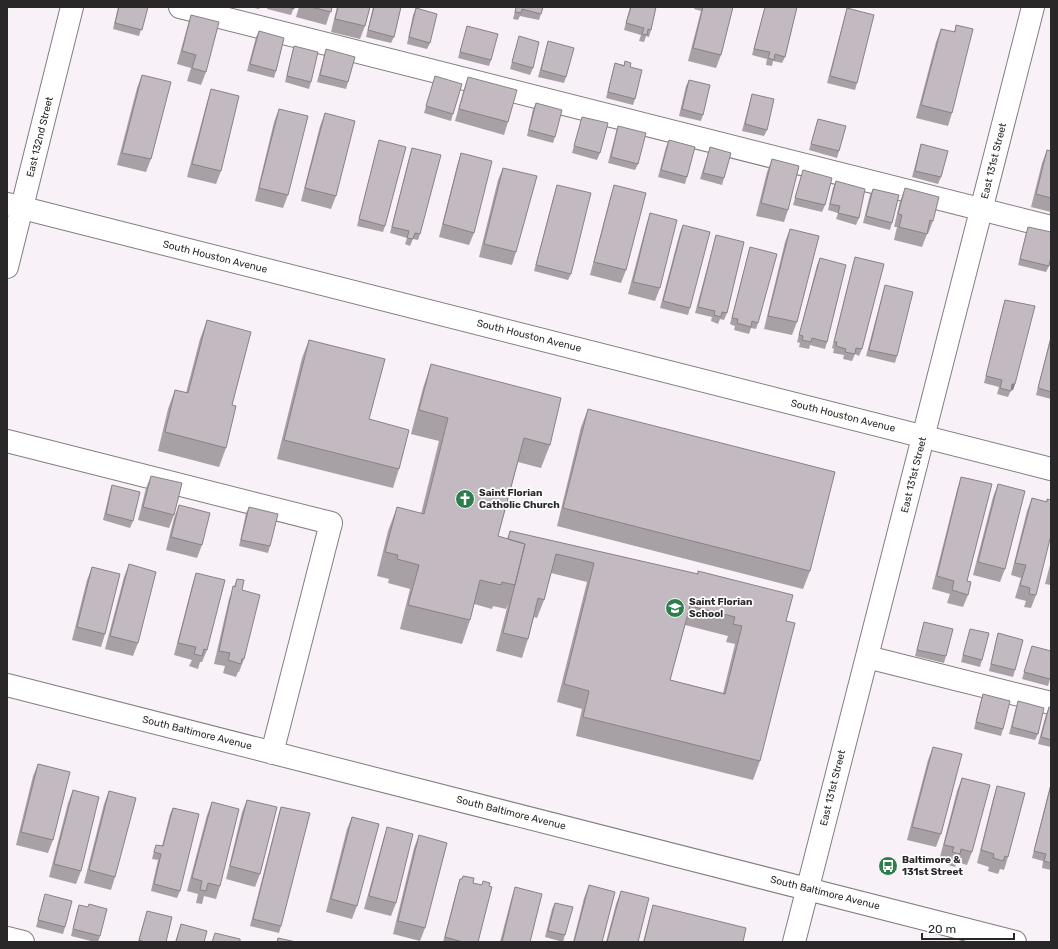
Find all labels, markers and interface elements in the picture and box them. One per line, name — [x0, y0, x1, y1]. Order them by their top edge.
street label: East 132nd Street — [24, 95, 56, 179]
street label: East 131st Street — [979, 122, 1009, 200]
street label: South Houston Avenue — [161, 238, 269, 276]
street label: South Houston Avenue — [475, 317, 583, 355]
street label: South Houston Avenue — [789, 397, 897, 435]
street label: East 131st Street — [899, 436, 929, 514]
place label: Saint Florian Catholic Church — [479, 487, 560, 511]
church icon: Saint Florian Catholic Church — [454, 488, 476, 510]
place label: Saint Florian School — [689, 596, 752, 620]
school or university icon: Saint Florian School — [664, 597, 686, 619]
street label: South Baltimore Avenue — [141, 714, 253, 753]
street label: East 131st Street — [818, 749, 848, 827]
street label: South Baltimore Avenue — [455, 794, 567, 833]
place label: Baltimore & 131st Street — [902, 854, 963, 878]
bus stop icon: Baltimore & 131st Street — [877, 855, 899, 877]
street label: South Baltimore Avenue — [769, 874, 881, 913]
scale bar — [922, 915, 1014, 941]
text: 20 m — [928, 922, 956, 936]

